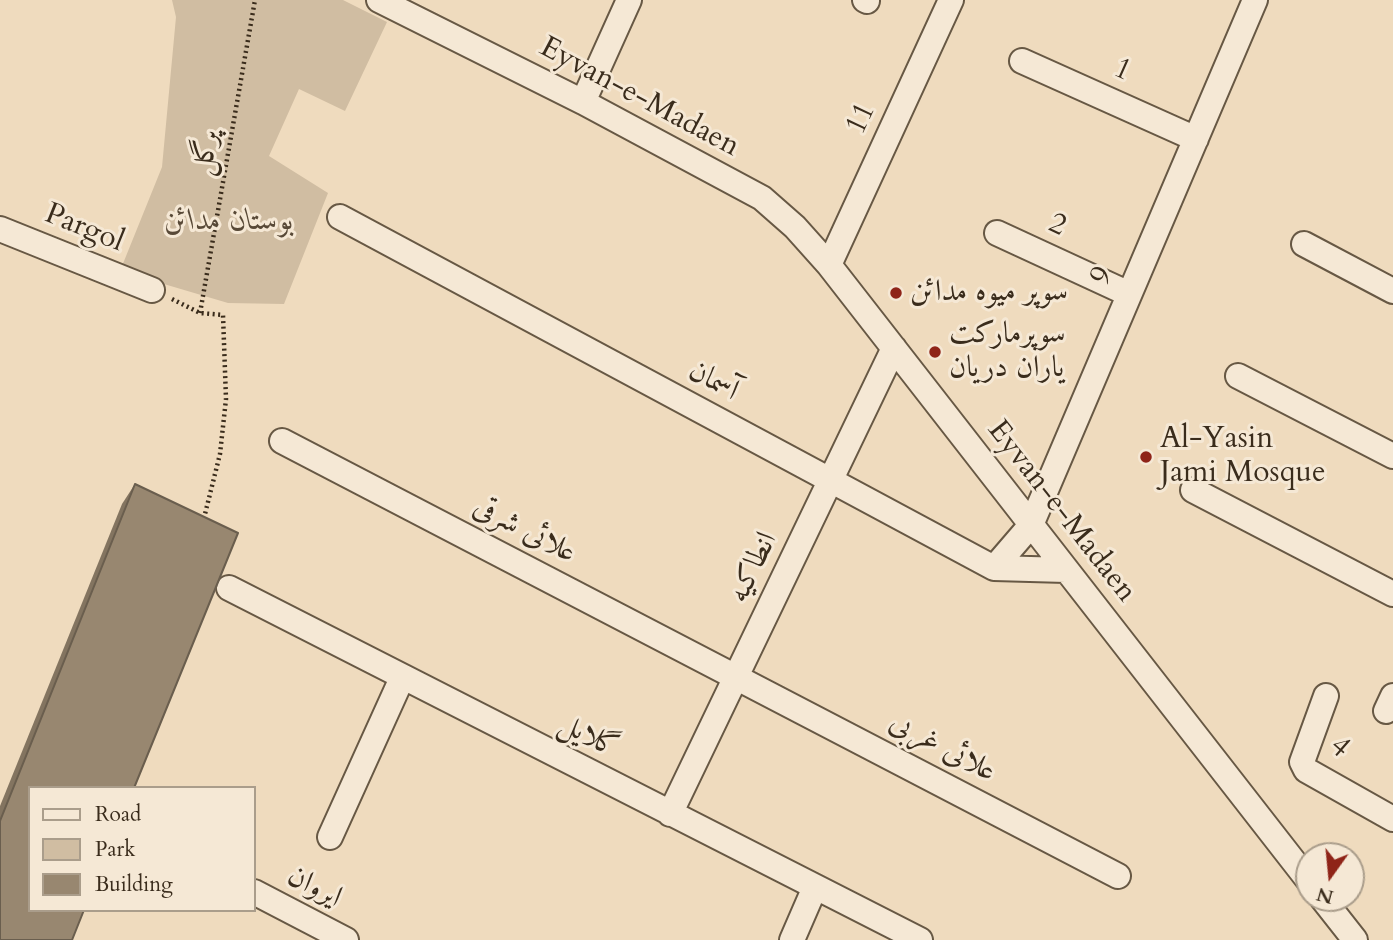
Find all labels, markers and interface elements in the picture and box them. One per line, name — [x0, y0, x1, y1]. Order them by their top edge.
street label: Eyvan-e-Madaen — [533, 30, 745, 166]
street label: 1 — [1108, 51, 1136, 91]
street label: 11 — [839, 97, 885, 141]
street label: پرگل — [185, 127, 229, 179]
street label: Pargol — [39, 197, 129, 261]
park label: بوستان مدائن — [164, 204, 294, 240]
street label: 2 — [1042, 206, 1072, 246]
street label: 9 — [1083, 262, 1123, 290]
place label: سوپر میوه مدائن — [910, 275, 1068, 311]
marker: سوپر میوه مدائن — [888, 285, 904, 301]
place label: سوپرمارکت یاران دریان — [949, 317, 1066, 388]
marker: سوپرمارکت یاران دریان — [927, 344, 943, 360]
street label: آسمان — [682, 354, 744, 410]
street label: Eyvan-e-Madaen — [979, 414, 1143, 610]
place label: Al-Yasin Jami Mosque — [1160, 422, 1326, 492]
marker: Al-Yasin Jami Mosque — [1138, 449, 1154, 465]
street label: علائی شرقی — [466, 490, 582, 572]
street label: انطاکیه — [722, 527, 786, 609]
street label: علائی غربی — [882, 705, 1002, 791]
street label: گلایل — [552, 707, 624, 767]
street label: 4 — [1321, 729, 1357, 767]
legend — [28, 786, 256, 912]
text: Road — [95, 800, 141, 829]
text: Park — [95, 835, 135, 864]
north arrow — [1295, 842, 1365, 912]
street label: ایروان — [281, 859, 347, 917]
text: Building — [95, 870, 173, 899]
text: N — [1314, 881, 1336, 910]

